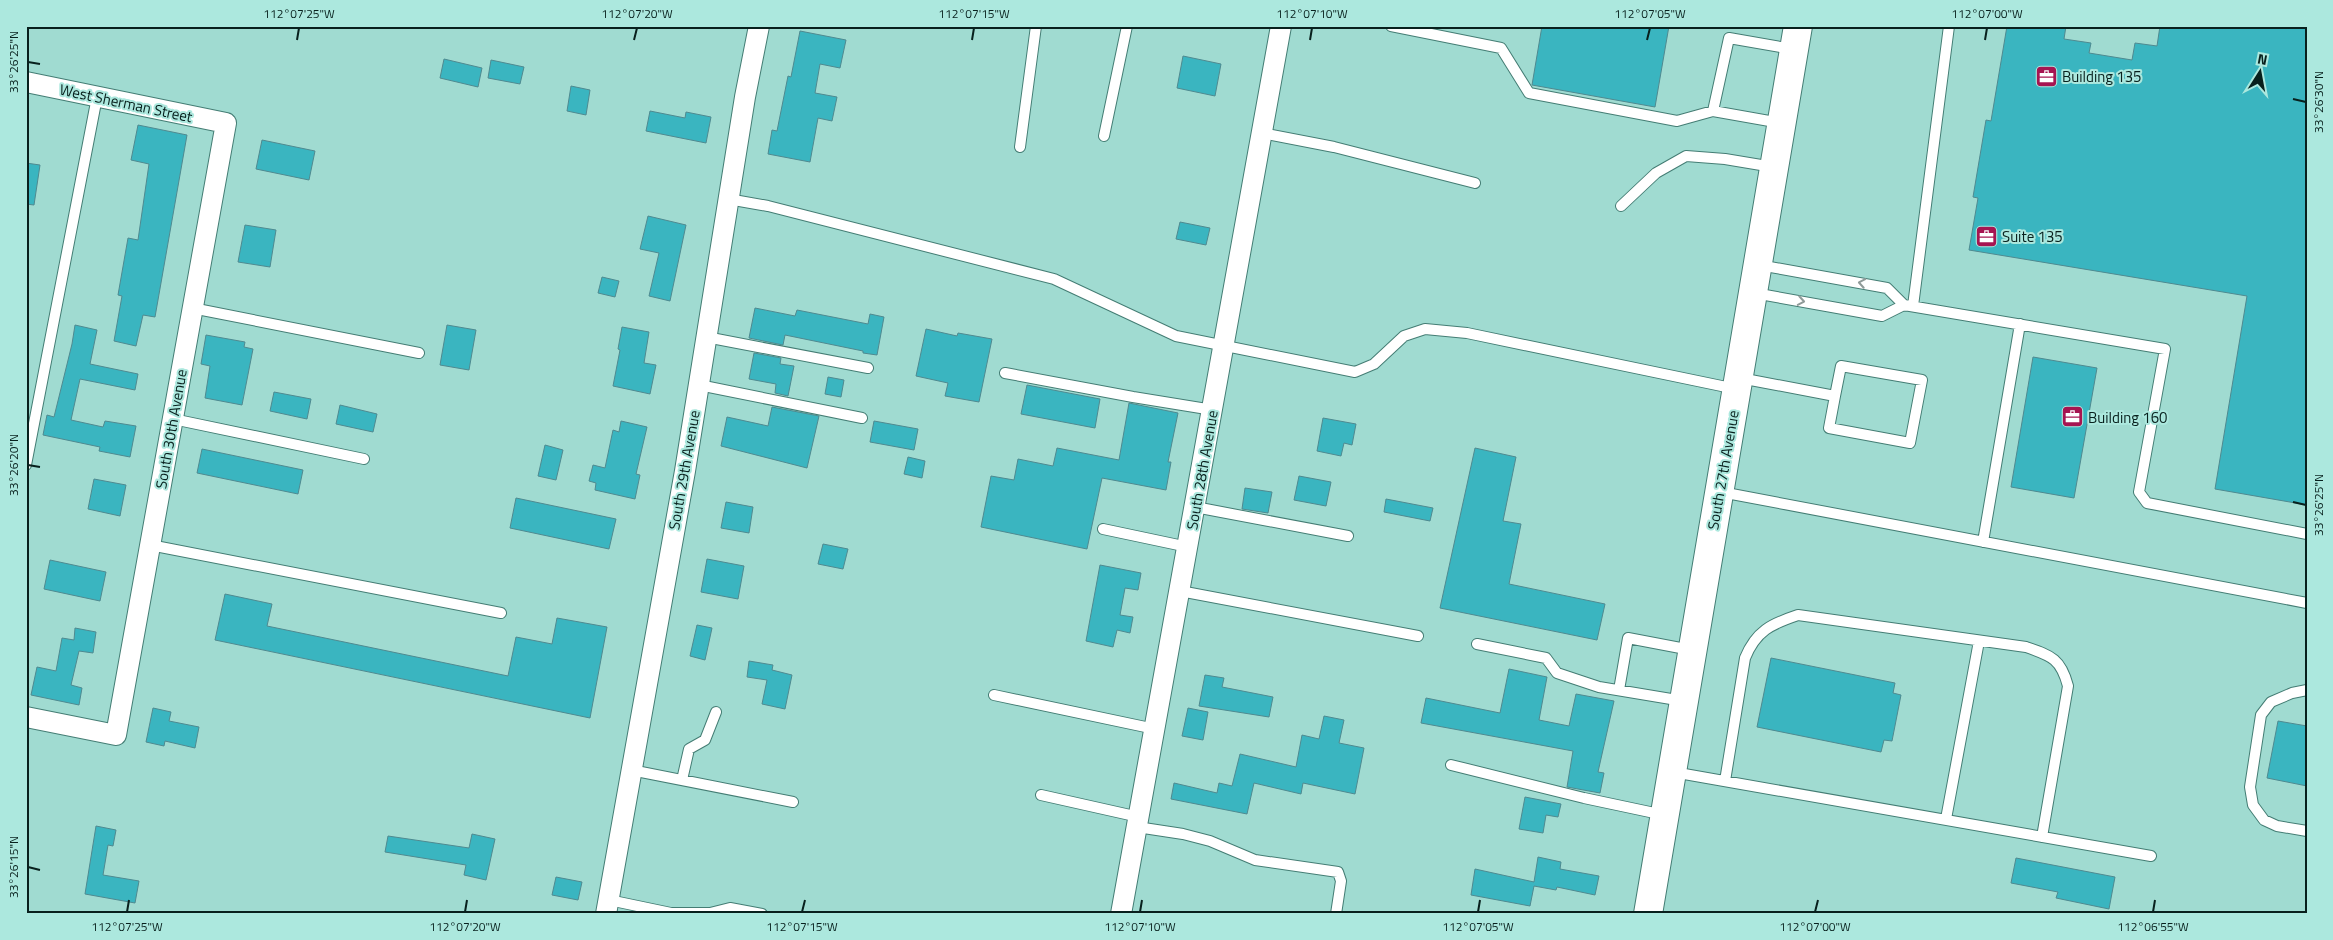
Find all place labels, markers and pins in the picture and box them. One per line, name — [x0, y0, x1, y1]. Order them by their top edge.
office icon: Building 135 — [2034, 64, 2058, 88]
place label: Building 135 — [2062, 65, 2141, 88]
office icon: Suite 135 — [1974, 224, 1998, 248]
place label: Suite 135 — [2002, 225, 2063, 248]
office icon: Building 160 — [2060, 405, 2084, 429]
place label: Building 160 — [2088, 406, 2167, 429]

